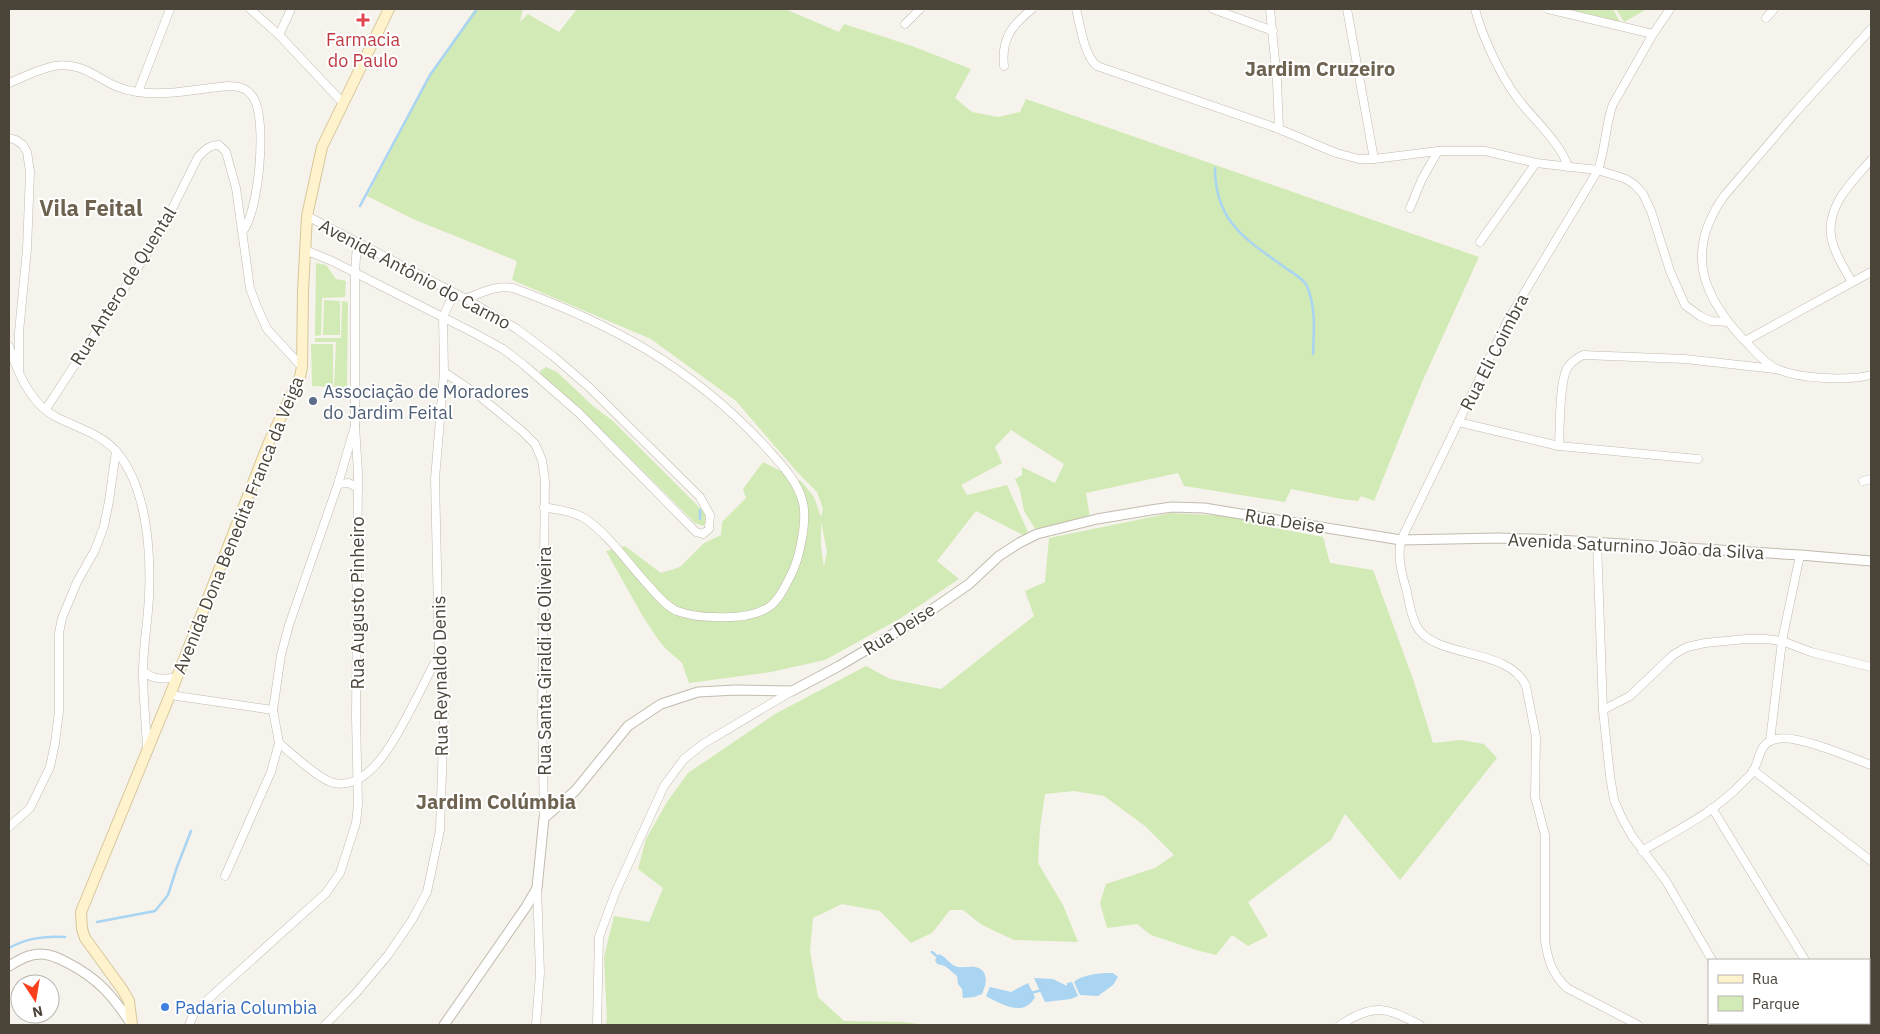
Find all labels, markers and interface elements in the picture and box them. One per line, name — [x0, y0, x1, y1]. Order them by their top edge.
marker: Farmacia do Paulo — [357, 14, 369, 26]
place label: Farmacia do Paulo — [326, 28, 400, 72]
district label: Jardim Cruzeiro — [1245, 55, 1395, 82]
district label: Vila Feital — [39, 193, 143, 222]
street label: Rua Antero de Quental — [65, 202, 181, 370]
street label: Avenida Antônio do Carmo — [315, 214, 515, 334]
street label: Rua Eli Coimbra — [1455, 290, 1533, 414]
street label: Avenida Dona Benedita Franca da Veiga — [168, 372, 309, 677]
place label: Associação de Moradores do Jardim Feital — [323, 380, 529, 424]
marker: Associação de Moradores do Jardim Feital — [307, 395, 319, 407]
street label: Rua Deise — [1243, 503, 1327, 539]
street label: Rua Augusto Pinheiro — [346, 516, 369, 690]
street label: Avenida Saturnino João da Silva — [1507, 528, 1765, 564]
street label: Rua Santa Giraldi de Oliveira — [533, 546, 556, 776]
street label: Rua Reynaldo Denis — [427, 596, 453, 756]
street label: Rua Deise — [859, 598, 939, 660]
district label: Jardim Colúmbia — [416, 788, 576, 815]
legend — [1708, 959, 1870, 1024]
text: Rua — [1752, 969, 1778, 988]
north arrow — [10, 974, 60, 1024]
text: Parque — [1752, 994, 1800, 1013]
place label: Padaria Columbia — [175, 996, 317, 1019]
marker: Padaria Columbia — [159, 1001, 171, 1013]
text: N — [31, 1002, 45, 1022]

